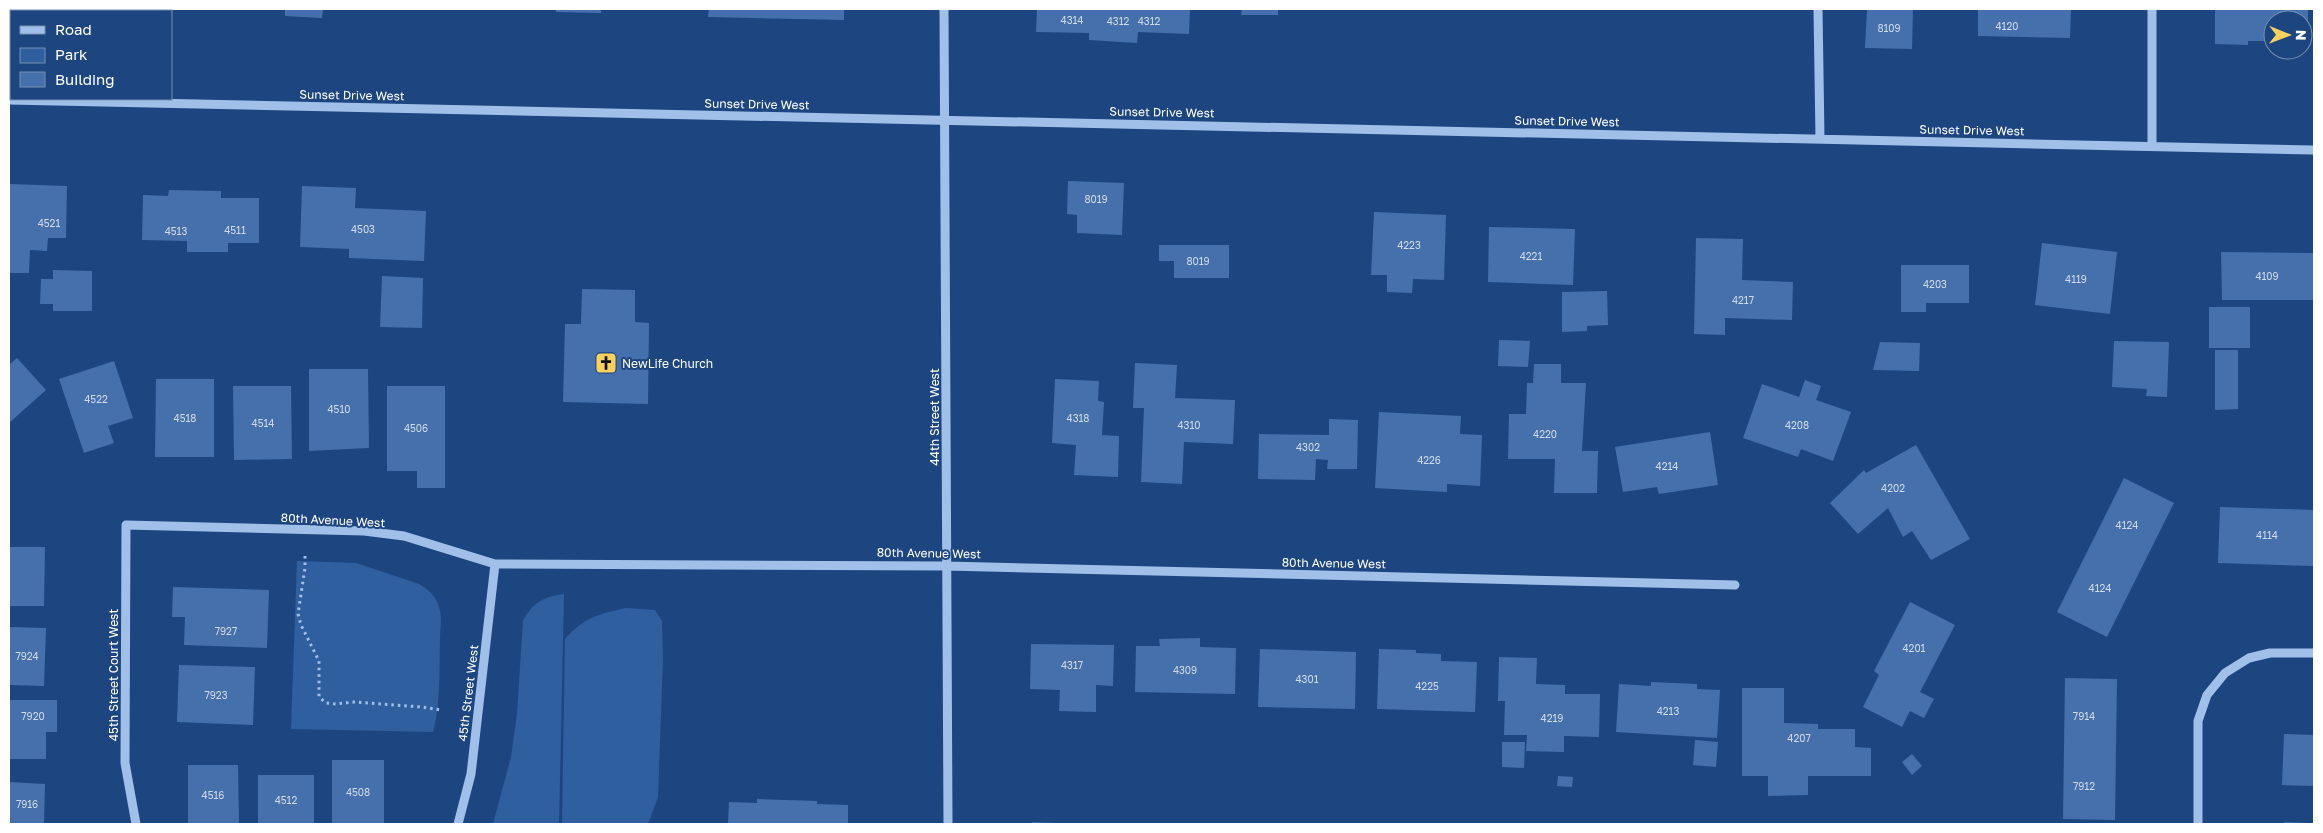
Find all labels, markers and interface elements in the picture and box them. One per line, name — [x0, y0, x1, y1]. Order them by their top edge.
legend — [10, 10, 172, 100]
north arrow — [2263, 10, 2313, 60]
house number: 4314 — [1061, 14, 1083, 26]
house number: 4312 — [1107, 15, 1129, 27]
house number: 4312 — [1138, 15, 1160, 27]
text: Road — [55, 20, 92, 38]
house number: 4120 — [1996, 20, 2018, 32]
house number: 8109 — [1877, 22, 1901, 34]
text: N — [2293, 30, 2310, 41]
text: Park — [55, 45, 88, 63]
text: Building — [55, 70, 115, 88]
street label: Sunset Drive West — [299, 87, 405, 103]
street label: Sunset Drive West — [704, 96, 810, 112]
street label: Sunset Drive West — [1109, 104, 1215, 120]
street label: Sunset Drive West — [1514, 113, 1620, 129]
street label: Sunset Drive West — [1919, 122, 2025, 138]
house number: 8019 — [1084, 193, 1108, 205]
house number: 4521 — [38, 217, 60, 229]
house number: 4503 — [351, 223, 375, 235]
house number: 4511 — [224, 224, 246, 236]
house number: 4513 — [165, 225, 187, 237]
house number: 4223 — [1397, 239, 1421, 251]
house number: 4221 — [1520, 250, 1542, 262]
house number: 8019 — [1186, 255, 1210, 267]
house number: 4109 — [2255, 270, 2279, 282]
house number: 4119 — [2065, 273, 2087, 285]
house number: 4203 — [1923, 278, 1947, 290]
house number: 4217 — [1732, 294, 1754, 306]
church icon: NewLife Church — [594, 351, 618, 375]
place label: NewLife Church — [622, 356, 713, 371]
street label: 44th Street West — [927, 368, 942, 466]
house number: 4522 — [84, 393, 108, 405]
house number: 4510 — [328, 403, 350, 415]
house number: 4518 — [174, 412, 196, 424]
house number: 4318 — [1067, 412, 1089, 424]
house number: 4514 — [252, 417, 274, 429]
house number: 4310 — [1178, 419, 1201, 431]
house number: 4208 — [1785, 419, 1809, 431]
house number: 4506 — [404, 422, 428, 434]
house number: 4220 — [1533, 428, 1557, 440]
house number: 4302 — [1296, 441, 1320, 453]
house number: 4226 — [1417, 454, 1441, 466]
house number: 4214 — [1656, 460, 1678, 472]
house number: 4202 — [1881, 482, 1905, 494]
street label: 80th Avenue West — [280, 510, 386, 530]
house number: 4124 — [2116, 519, 2138, 531]
house number: 4114 — [2256, 529, 2278, 541]
street label: 80th Avenue West — [877, 545, 982, 561]
street label: 80th Avenue West — [1282, 555, 1387, 571]
house number: 4124 — [2089, 582, 2111, 594]
street label: 45th Street Court West — [106, 609, 121, 741]
house number: 7927 — [215, 625, 237, 637]
house number: 4201 — [1903, 642, 1926, 654]
street label: 45th Street West — [455, 644, 481, 742]
house number: 7924 — [15, 650, 39, 662]
house number: 4317 — [1061, 659, 1083, 671]
house number: 4309 — [1173, 664, 1197, 676]
house number: 4301 — [1296, 673, 1319, 685]
house number: 4225 — [1415, 680, 1439, 692]
house number: 7923 — [205, 689, 228, 701]
house number: 4213 — [1657, 705, 1679, 717]
house number: 7920 — [21, 710, 45, 722]
house number: 7914 — [2073, 710, 2095, 722]
house number: 4219 — [1541, 712, 1563, 724]
house number: 4207 — [1787, 732, 1811, 744]
house number: 7912 — [2073, 780, 2095, 792]
house number: 4508 — [346, 786, 370, 798]
house number: 4516 — [202, 789, 224, 801]
house number: 4512 — [275, 794, 297, 806]
house number: 7916 — [16, 798, 38, 810]

